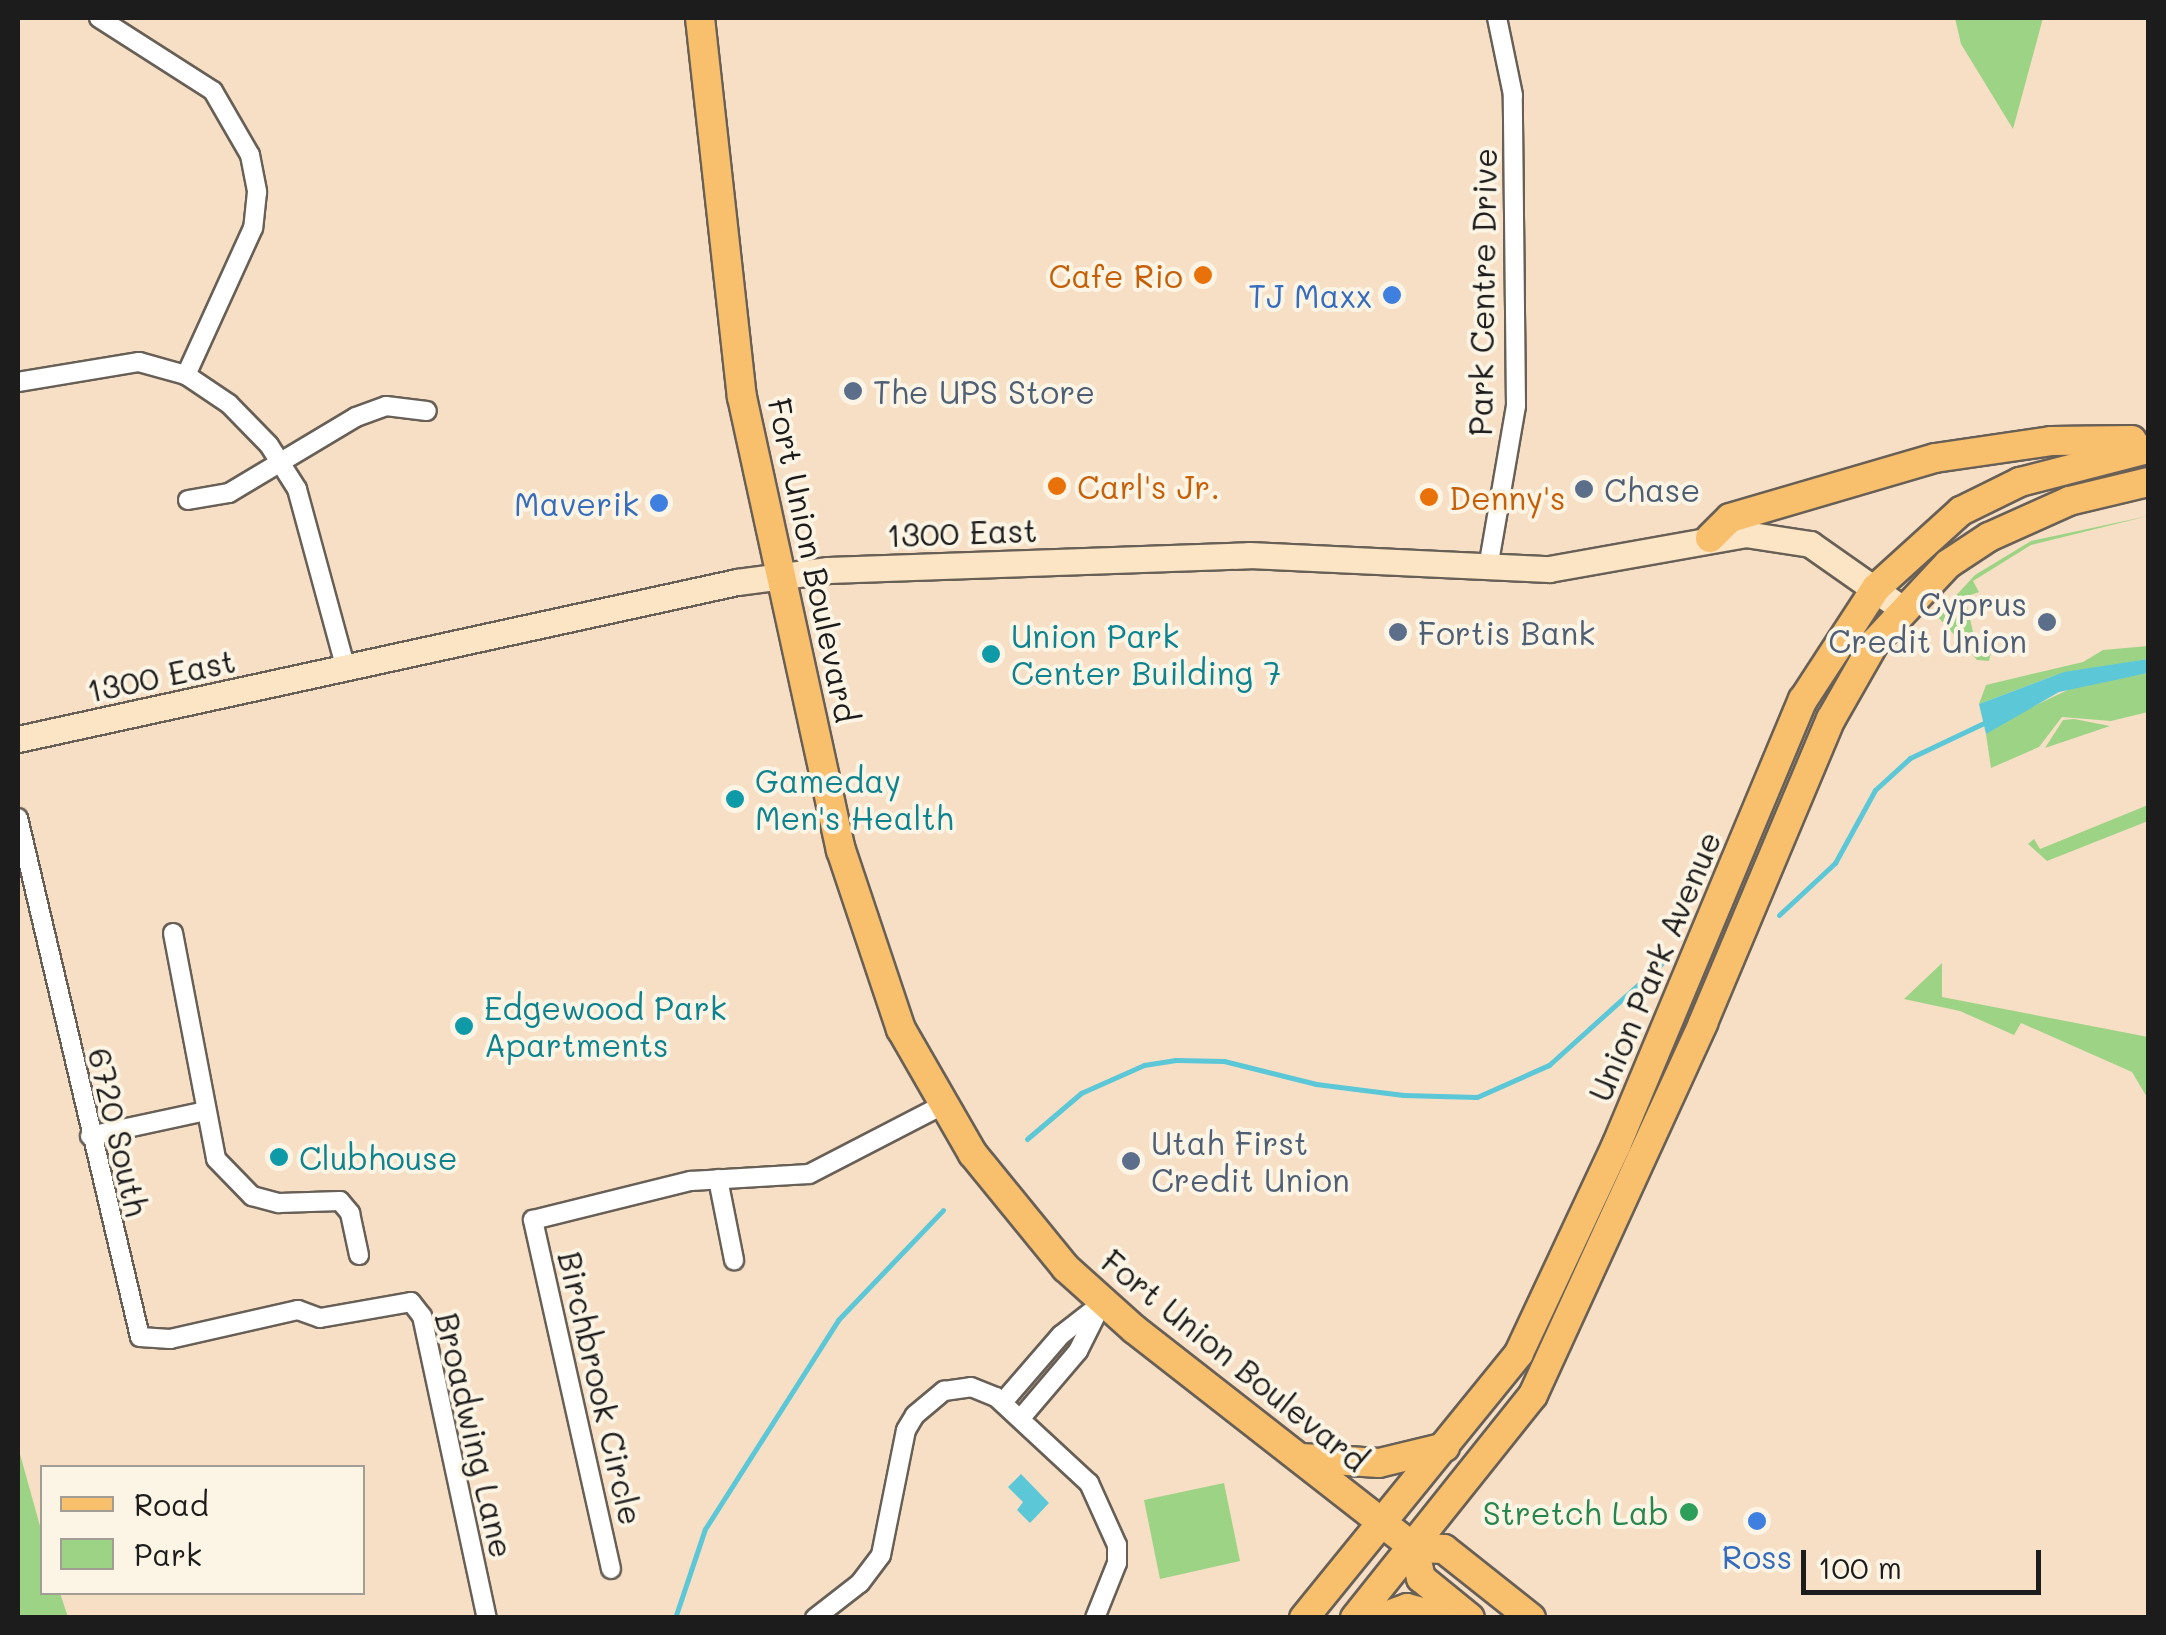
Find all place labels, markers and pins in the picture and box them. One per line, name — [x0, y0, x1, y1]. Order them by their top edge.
place label: Cafe Rio — [1048, 256, 1183, 294]
marker: Cafe Rio — [1192, 264, 1214, 286]
place label: TJ Maxx — [1248, 276, 1372, 314]
marker: TJ Maxx — [1381, 284, 1403, 306]
place label: The UPS Store — [873, 372, 1095, 410]
marker: The UPS Store — [842, 380, 864, 402]
place label: Carl's Jr. — [1077, 467, 1220, 505]
place label: Chase — [1604, 470, 1700, 508]
marker: Carl's Jr. — [1046, 475, 1068, 497]
place label: Denny's — [1449, 478, 1566, 516]
marker: Chase — [1573, 478, 1595, 500]
place label: Maverik — [514, 484, 639, 522]
marker: Denny's — [1418, 486, 1440, 508]
marker: Maverik — [648, 492, 670, 514]
place label: Cyprus Credit Union — [1828, 585, 2027, 660]
marker: Cyprus Credit Union — [2036, 611, 2058, 633]
place label: Fortis Bank — [1418, 613, 1595, 651]
place label: Union Park Center Building 7 — [1011, 617, 1281, 692]
marker: Fortis Bank — [1387, 621, 1409, 643]
marker: Union Park Center Building 7 — [980, 643, 1002, 665]
place label: Gameday Men's Health — [755, 762, 954, 837]
marker: Gameday Men's Health — [724, 788, 746, 810]
place label: Edgewood Park Apartments — [484, 989, 727, 1064]
marker: Edgewood Park Apartments — [453, 1015, 475, 1037]
place label: Utah First Credit Union — [1151, 1124, 1350, 1199]
place label: Clubhouse — [299, 1138, 458, 1176]
marker: Clubhouse — [268, 1146, 290, 1168]
marker: Utah First Credit Union — [1120, 1150, 1142, 1172]
place label: Stretch Lab — [1483, 1493, 1669, 1531]
marker: Stretch Lab — [1678, 1501, 1700, 1523]
marker: Ross — [1746, 1510, 1768, 1532]
place label: Ross — [1722, 1537, 1792, 1575]

